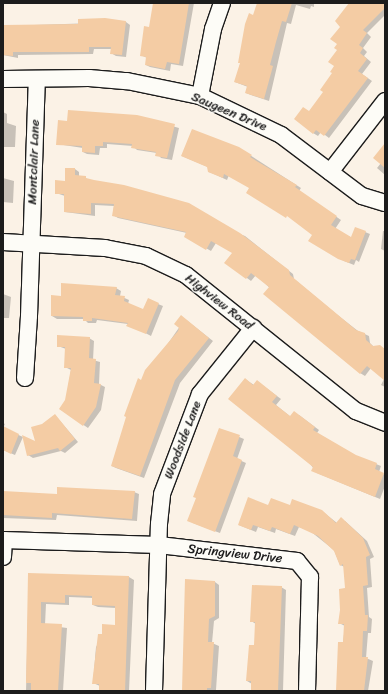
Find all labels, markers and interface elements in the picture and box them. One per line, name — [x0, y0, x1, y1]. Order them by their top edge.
street label: Saugeen Drive — [189, 89, 269, 135]
street label: Montclair Lane — [25, 119, 43, 205]
street label: Highview Road — [182, 271, 256, 333]
street label: Woodside Lane — [161, 399, 205, 481]
street label: Springview Drive — [187, 541, 283, 567]

